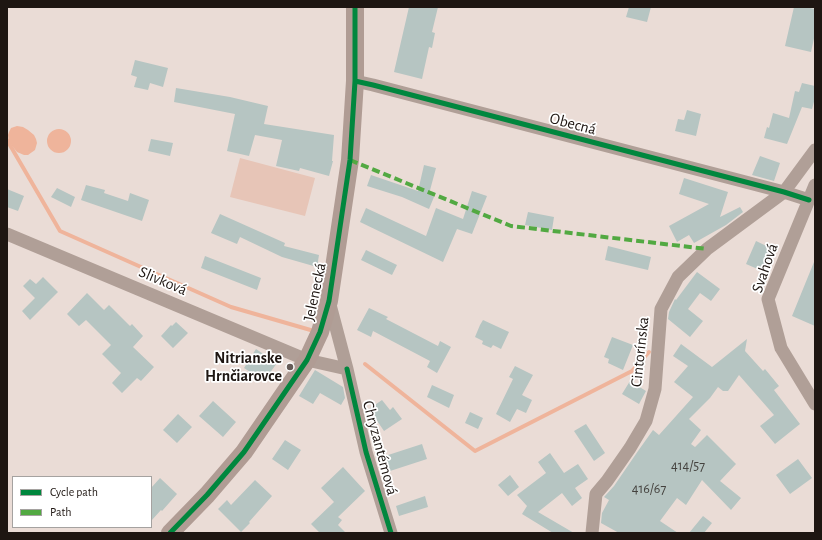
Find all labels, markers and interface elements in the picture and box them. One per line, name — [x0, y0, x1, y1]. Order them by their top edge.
street label: Obecná — [548, 109, 598, 139]
street label: Svahová — [748, 241, 782, 295]
street label: Jelenecká — [299, 261, 331, 323]
street label: Slivková — [136, 262, 190, 300]
street label: Cintorínska — [627, 316, 653, 388]
place label: Nitrianske Hrnčiarovce — [205, 348, 282, 386]
marker: Nitrianske Hrnčiarovce — [285, 362, 295, 372]
street label: Chryzantémová — [358, 399, 402, 497]
house number: 414/57 — [671, 458, 705, 474]
legend — [12, 476, 152, 528]
house number: 416/67 — [632, 481, 666, 497]
text: Cycle path — [50, 486, 98, 498]
text: Path — [50, 506, 72, 518]

